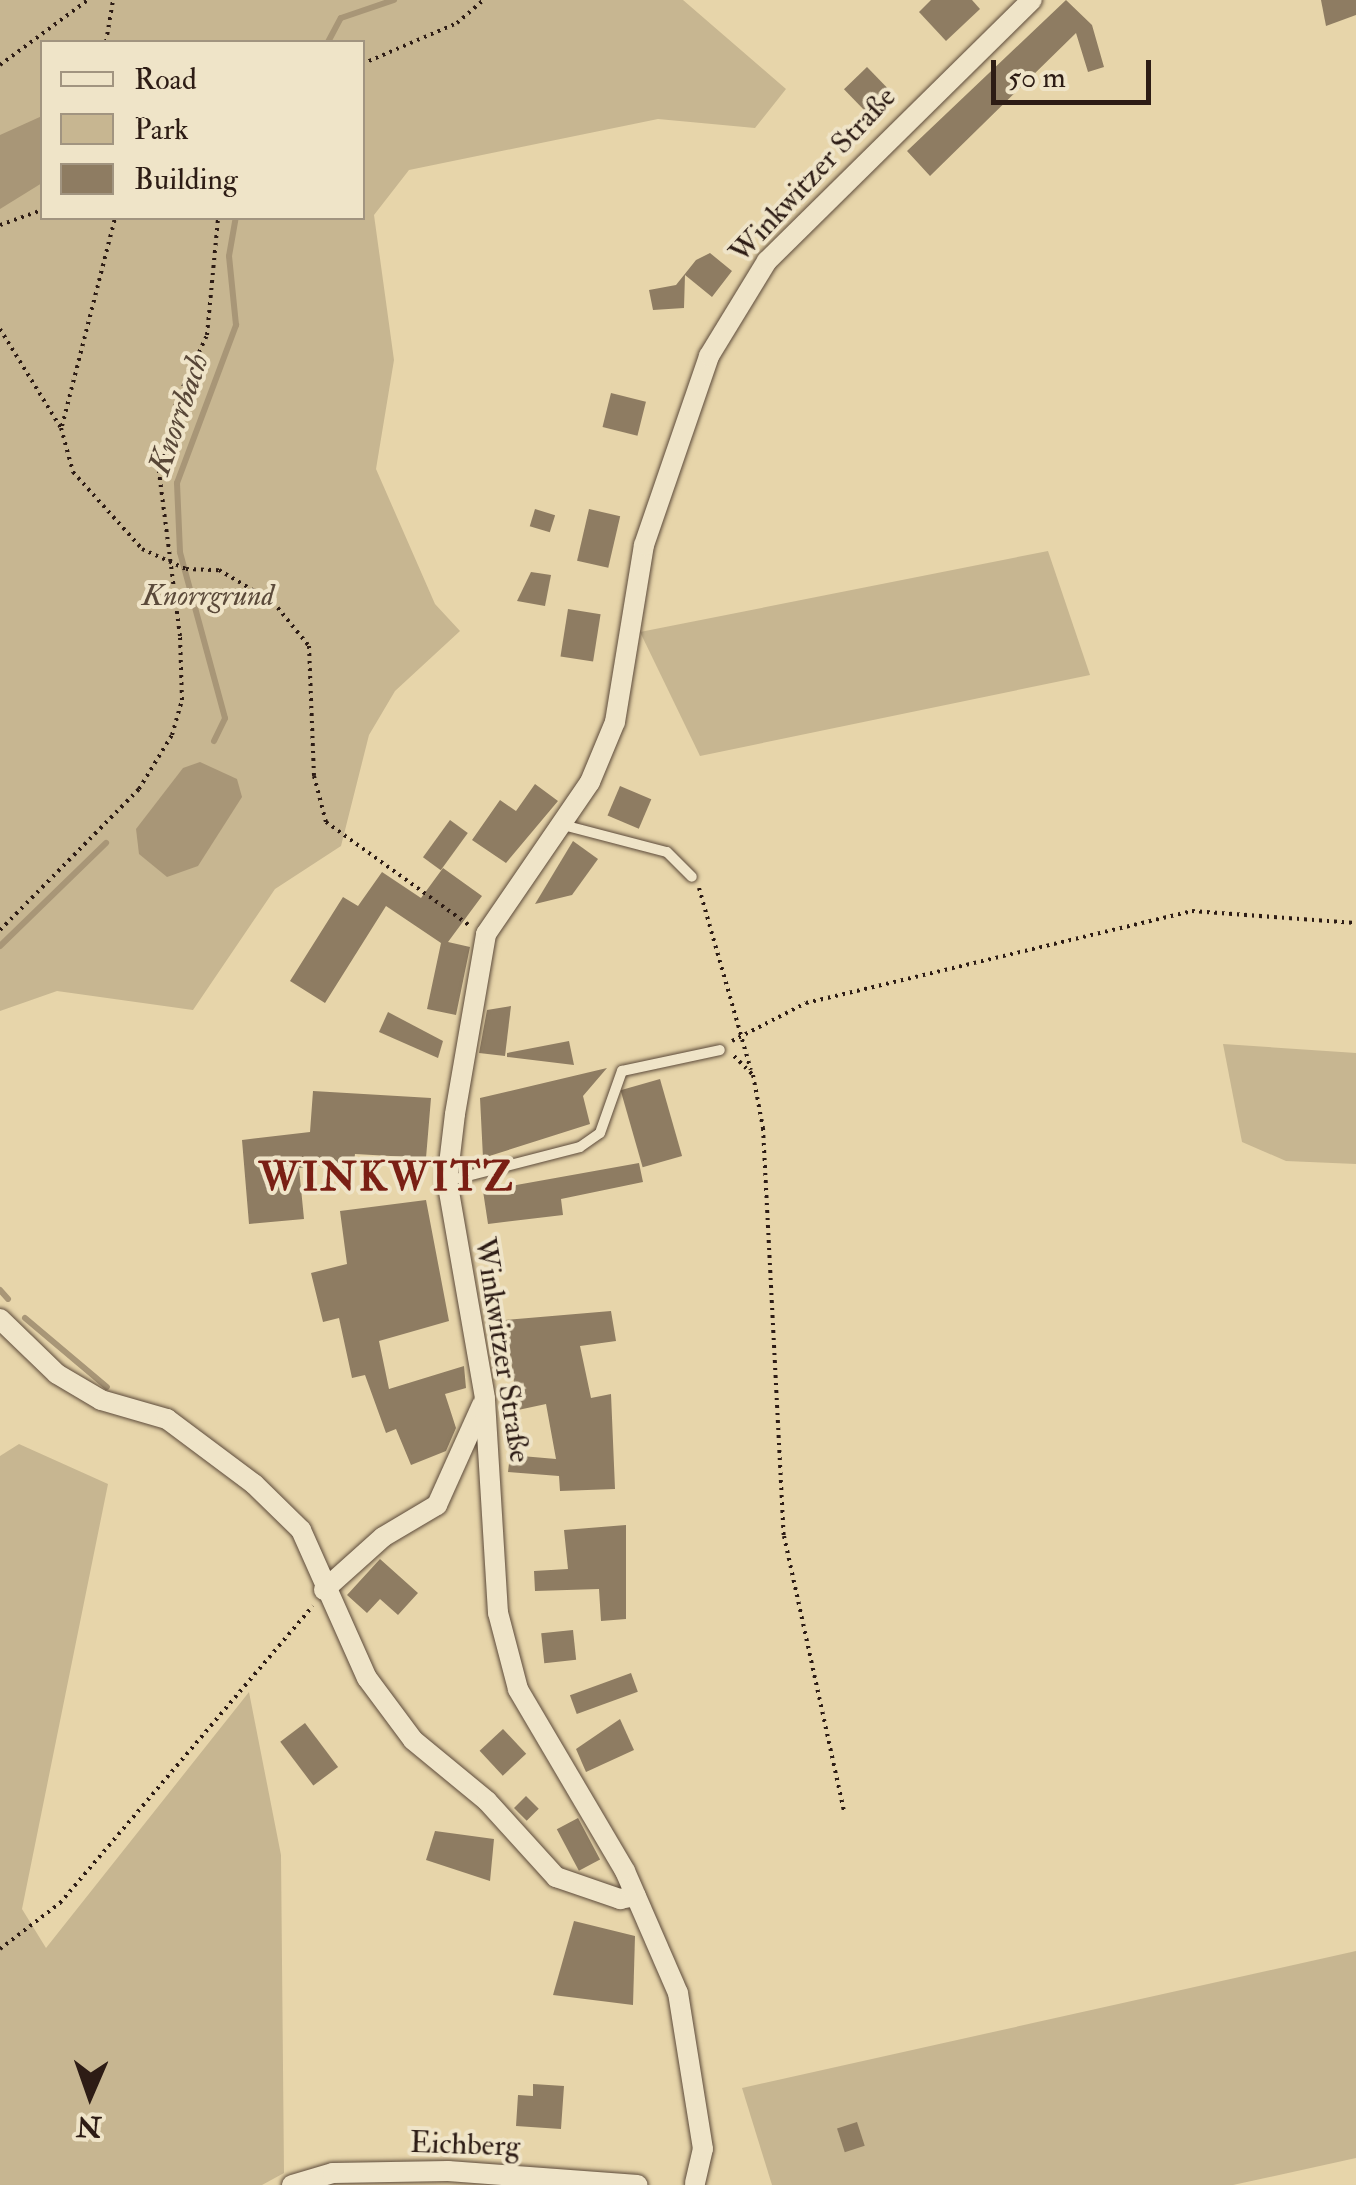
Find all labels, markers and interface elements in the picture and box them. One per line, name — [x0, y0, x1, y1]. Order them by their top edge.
legend — [40, 40, 365, 220]
scale bar — [996, 40, 1156, 102]
text: 50 m — [1008, 59, 1066, 96]
text: Road — [134, 61, 197, 98]
street label: Winkwitzer Straße — [722, 80, 904, 270]
text: Park — [134, 111, 189, 148]
text: Building — [134, 161, 238, 198]
water label: Knorrbach — [140, 348, 218, 480]
park label: Knorrgrund — [142, 578, 274, 614]
district label: WINKWITZ — [259, 1154, 515, 1202]
street label: Winkwitzer Straße — [466, 1235, 538, 1465]
north arrow — [40, 2045, 140, 2145]
text: N — [76, 2108, 102, 2143]
street label: Eichberg — [409, 2125, 521, 2165]

